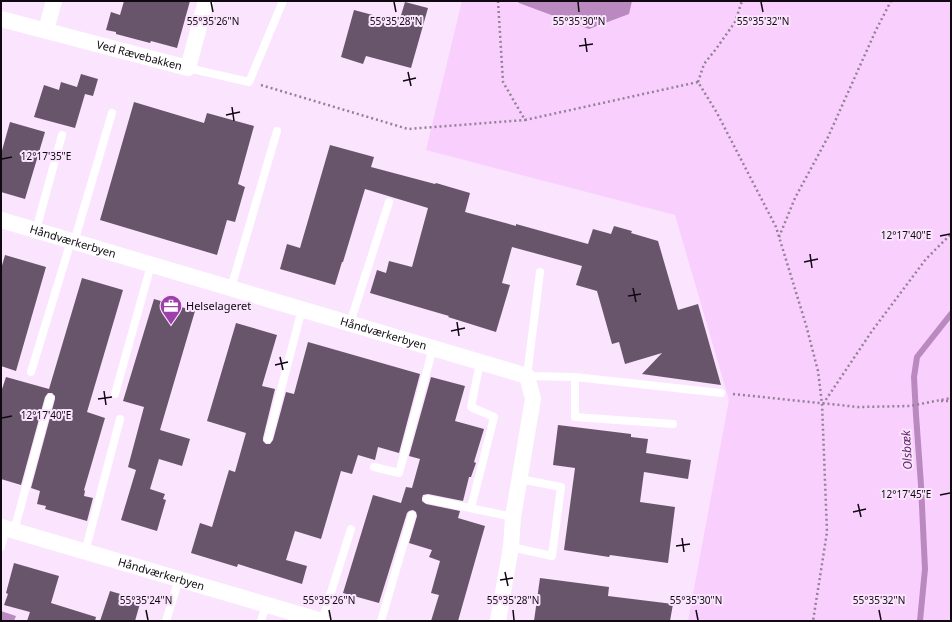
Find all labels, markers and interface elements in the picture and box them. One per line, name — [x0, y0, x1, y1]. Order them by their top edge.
text: 55°35'26"N — [187, 14, 239, 28]
text: 55°35'28"N — [370, 14, 422, 28]
text: 55°35'30"N — [553, 14, 605, 28]
text: 55°35'32"N — [737, 14, 789, 28]
street label: Ved Rævebakken — [95, 36, 184, 73]
text: 12°17'35"E — [21, 149, 71, 163]
street label: Håndværkerbyen — [28, 221, 118, 261]
text: 12°17'40"E — [881, 228, 931, 242]
office icon: Helselageret — [158, 293, 184, 326]
place label: Helselageret — [186, 298, 251, 313]
street label: Håndværkerbyen — [339, 313, 429, 353]
text: 12°17'40"E — [21, 408, 71, 422]
water label: Olsbæk — [897, 429, 916, 470]
text: 12°17'45"E — [881, 487, 931, 501]
street label: Håndværkerbyen — [116, 554, 206, 593]
text: 55°35'24"N — [120, 593, 172, 607]
text: 55°35'26"N — [303, 593, 355, 607]
text: 55°35'28"N — [487, 593, 539, 607]
text: 55°35'30"N — [670, 593, 722, 607]
text: 55°35'32"N — [853, 593, 905, 607]

